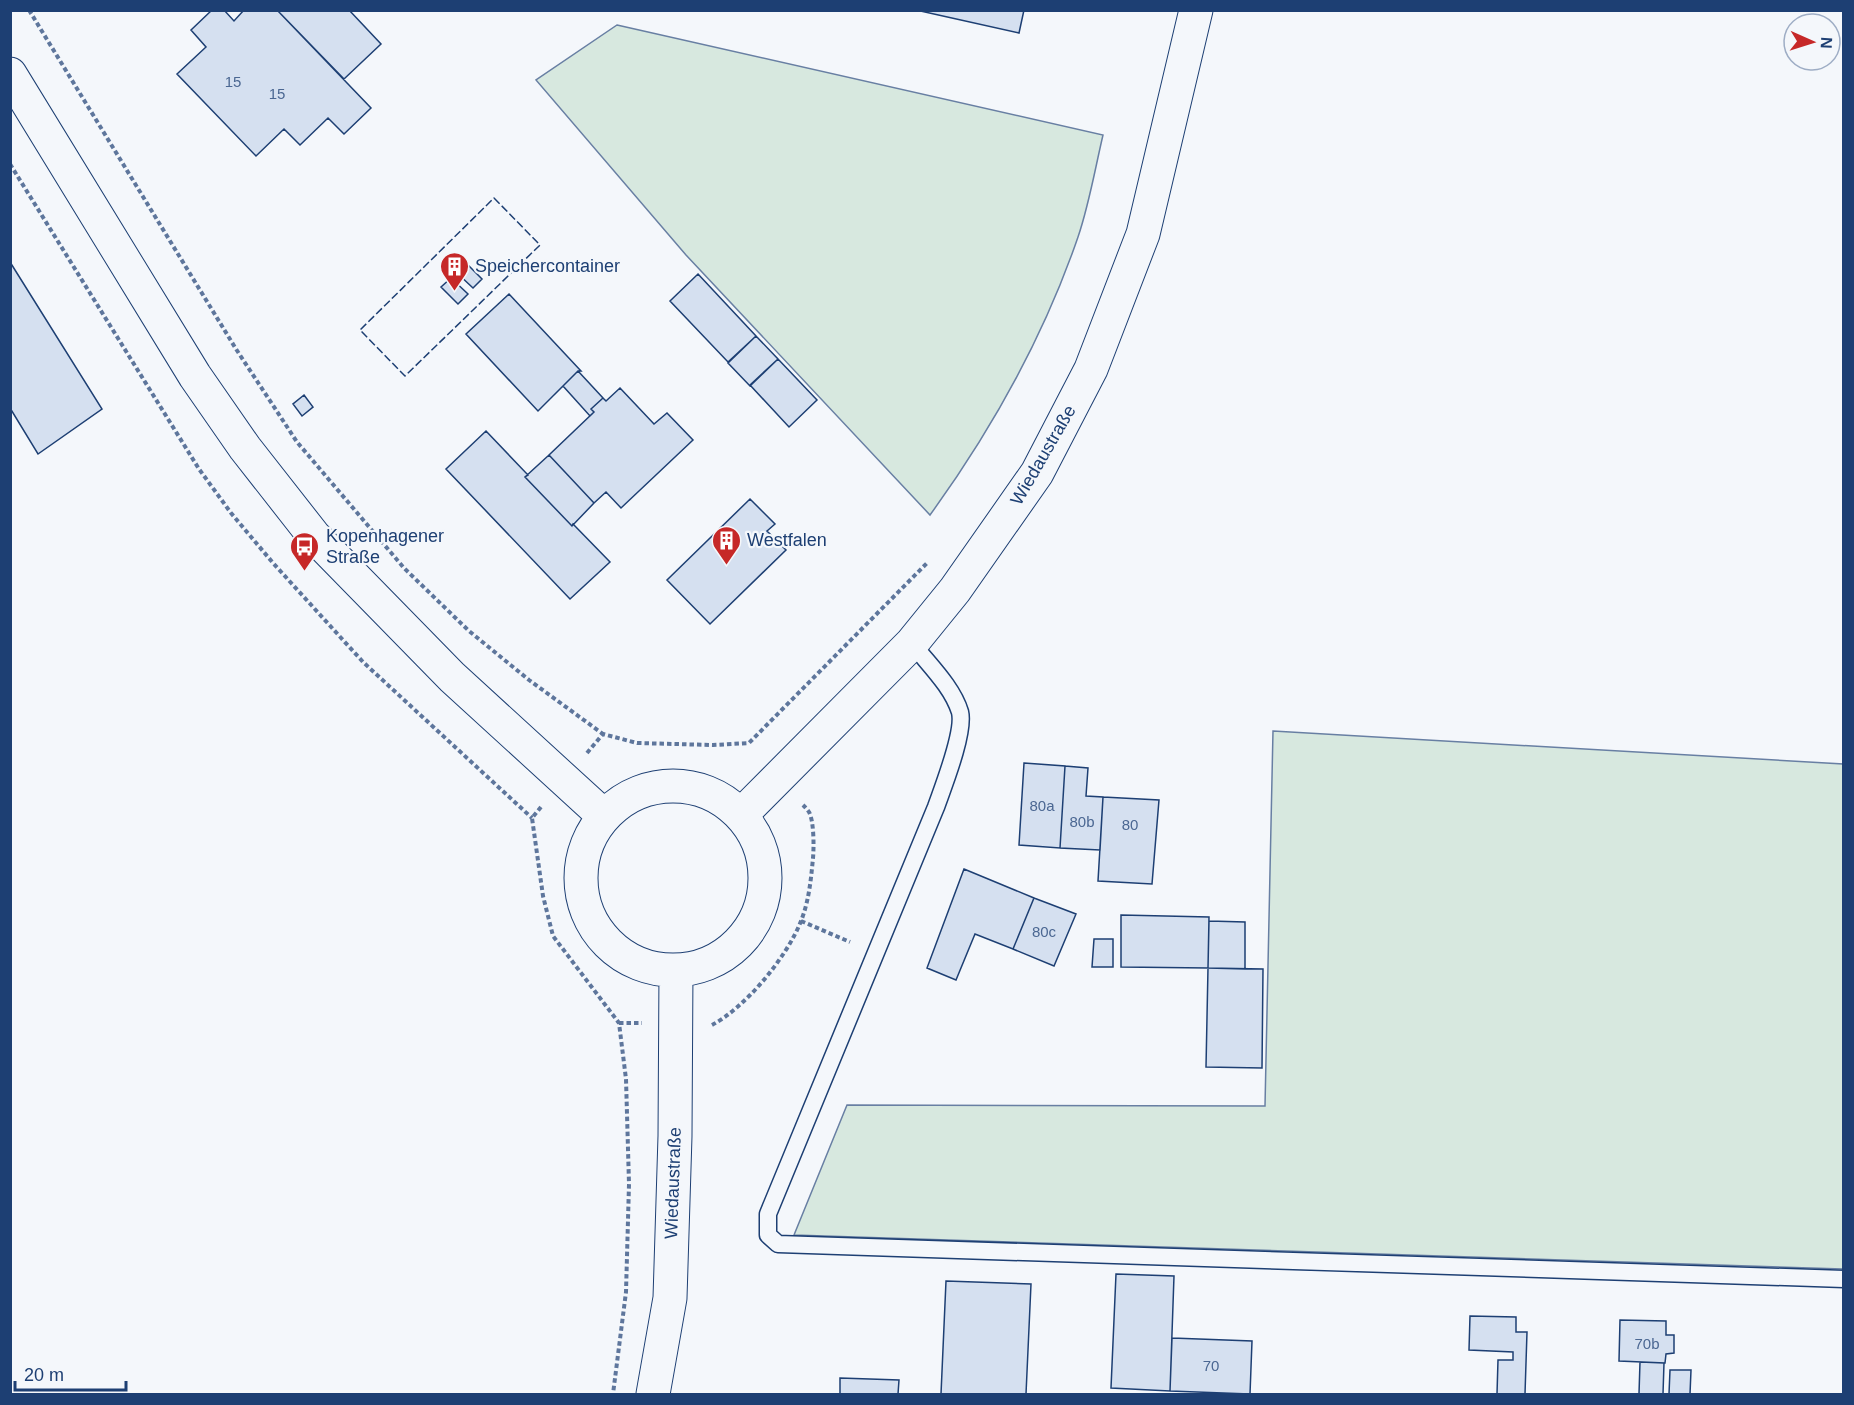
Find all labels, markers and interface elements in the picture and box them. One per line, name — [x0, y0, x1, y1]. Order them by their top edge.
north arrow — [1782, 12, 1842, 72]
text: N — [1818, 37, 1835, 49]
house number: 15 — [225, 73, 241, 90]
house number: 15 — [269, 85, 285, 102]
building icon: Speichercontainer — [438, 250, 470, 292]
place label: Speichercontainer — [475, 256, 620, 276]
street label: Wiedaustraße — [1006, 401, 1080, 509]
building icon: Westfalen — [710, 524, 742, 566]
place label: Kopenhagener Straße — [326, 526, 444, 567]
bus stop icon: Kopenhagener Straße — [289, 530, 321, 572]
place label: Westfalen — [747, 530, 827, 550]
house number: 80a — [1029, 797, 1055, 814]
house number: 80b — [1069, 813, 1095, 830]
house number: 80 — [1122, 816, 1138, 833]
house number: 80c — [1032, 923, 1057, 940]
street label: Wiedaustraße — [661, 1127, 685, 1239]
house number: 70b — [1634, 1335, 1660, 1352]
scale bar — [15, 1354, 126, 1392]
house number: 70 — [1203, 1357, 1219, 1374]
text: 20 m — [24, 1365, 64, 1385]

